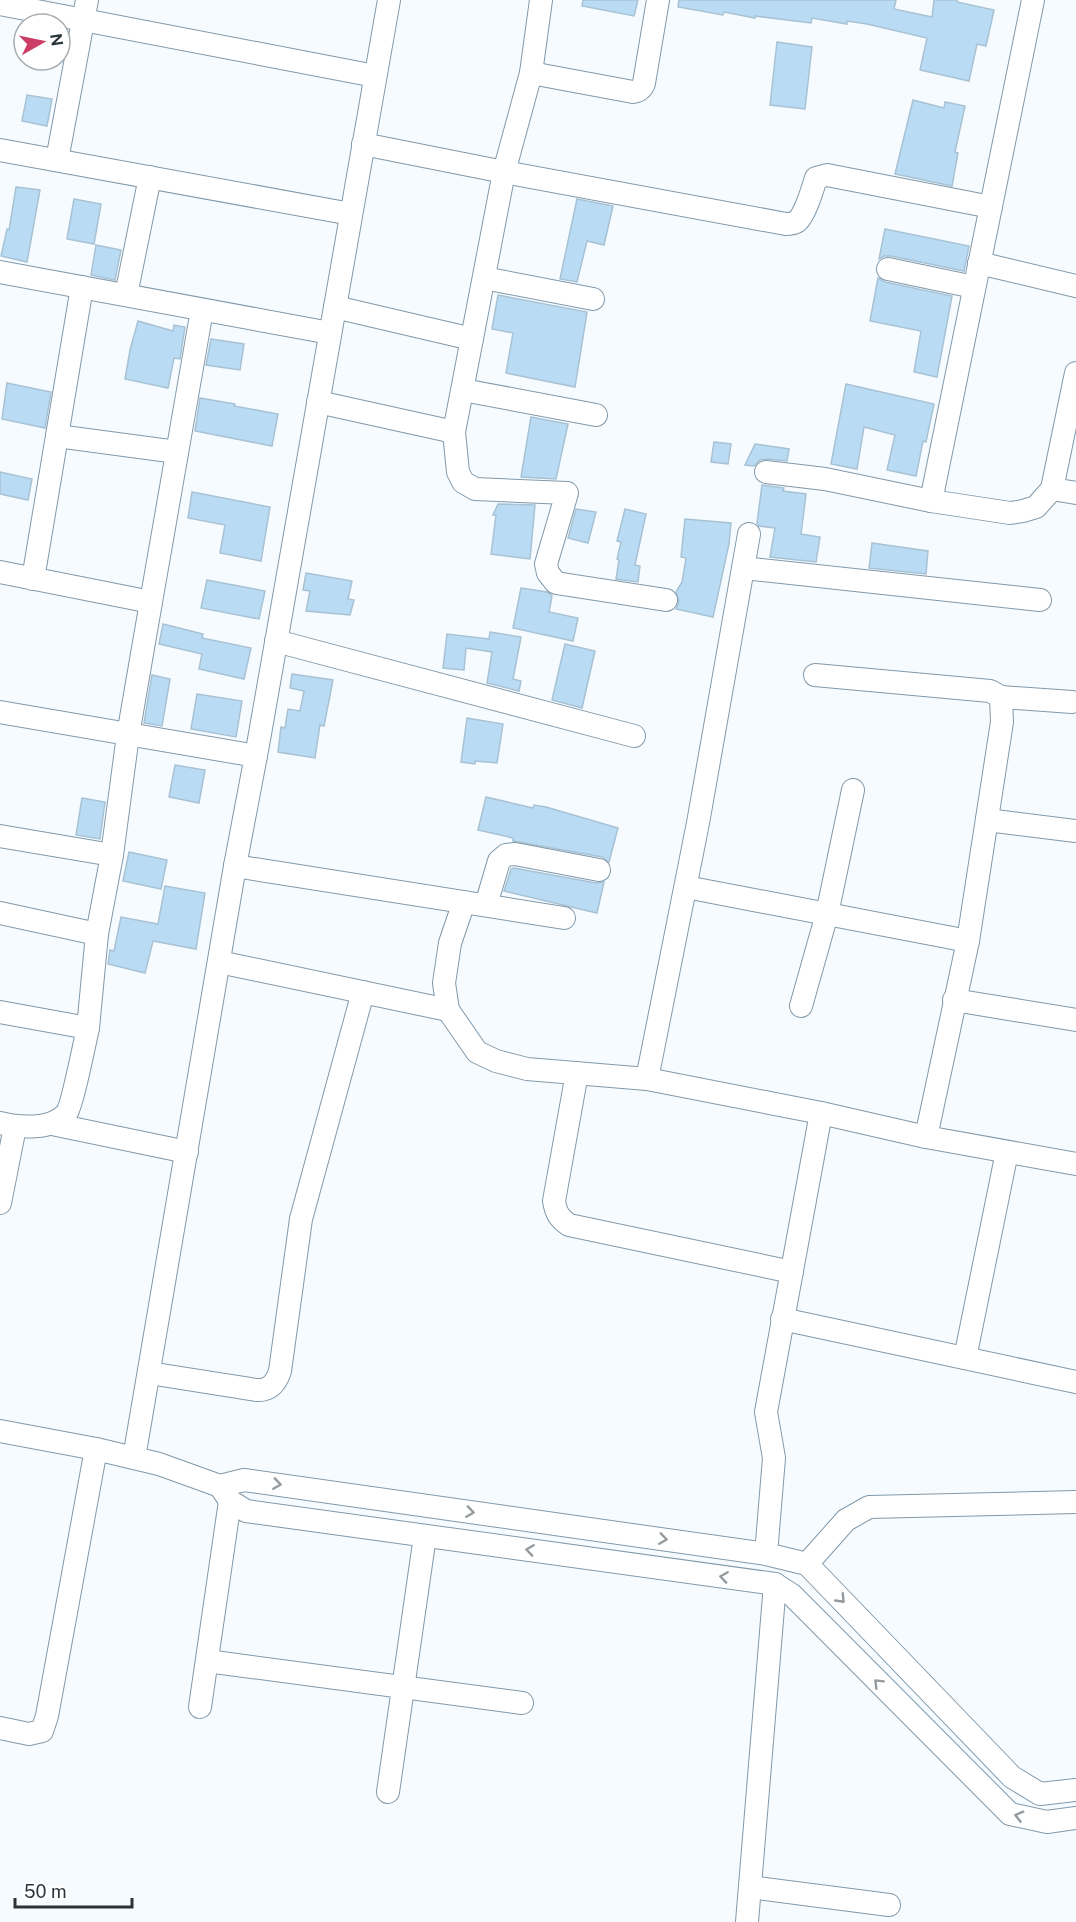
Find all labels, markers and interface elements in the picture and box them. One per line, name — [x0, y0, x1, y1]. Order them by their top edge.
north arrow — [12, 12, 72, 72]
text: N — [46, 32, 67, 47]
one-way arrow — [273, 1478, 282, 1490]
one-way arrow — [466, 1505, 475, 1517]
one-way arrow — [659, 1533, 668, 1545]
one-way arrow — [526, 1545, 535, 1557]
one-way arrow — [719, 1571, 728, 1583]
one-way arrow — [834, 1593, 845, 1603]
one-way arrow — [874, 1679, 885, 1690]
one-way arrow — [1014, 1810, 1024, 1823]
scale bar — [15, 1871, 132, 1909]
text: 50 m — [24, 1881, 67, 1902]

